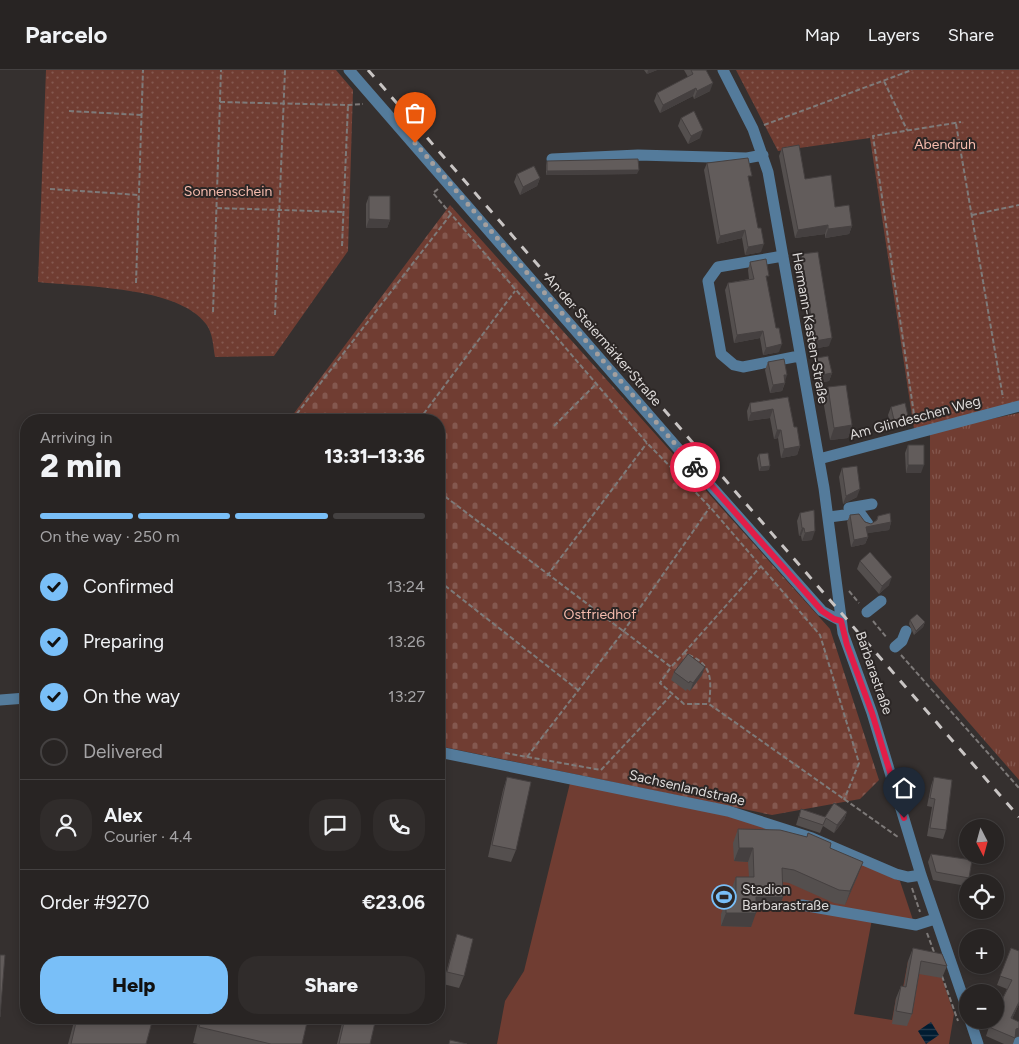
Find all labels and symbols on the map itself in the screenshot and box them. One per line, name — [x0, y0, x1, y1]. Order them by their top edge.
pin — [394, 92, 436, 143]
park label: Abendruh — [914, 136, 976, 153]
park label: Sonnenschein — [184, 183, 272, 200]
street label: Hermann-Kasten-Straße — [788, 251, 832, 405]
street label: An der Steiermärker Straße — [541, 270, 665, 410]
street label: Am Glindeschen Weg — [848, 392, 982, 444]
courier — [670, 442, 720, 492]
park label: Ostfriedhof — [564, 606, 637, 623]
street label: Barbarastraße — [852, 629, 896, 717]
street label: Sachsenlandstraße — [627, 766, 747, 810]
pin — [883, 767, 925, 818]
north arrow — [959, 819, 1004, 864]
place label: Stadion Barbarastraße — [742, 881, 829, 914]
sports icon: Stadion Barbarastraße — [711, 884, 737, 910]

